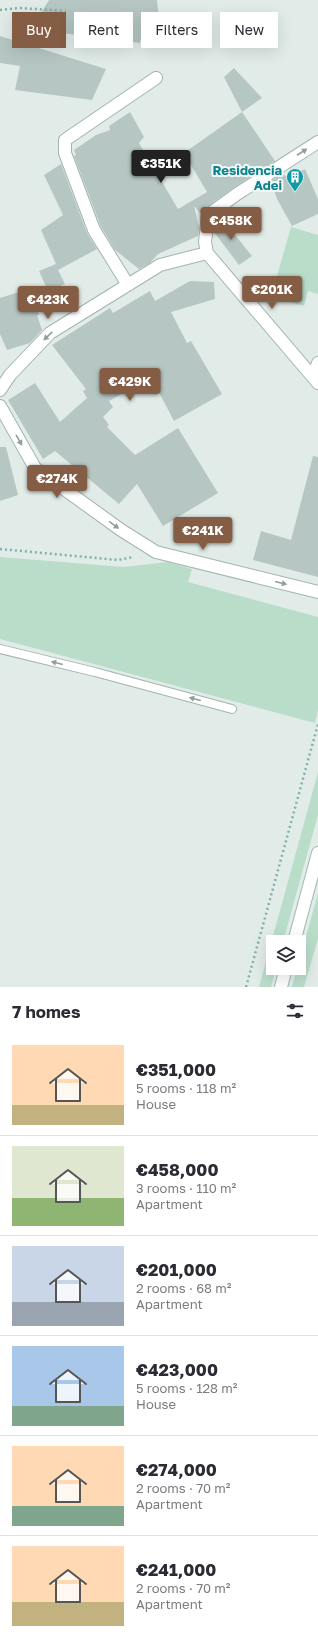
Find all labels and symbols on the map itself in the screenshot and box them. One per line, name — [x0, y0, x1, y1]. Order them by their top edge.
one-way arrow — [297, 148, 307, 156]
pin: €351K — [133, 150, 189, 184]
place label: Residencia Adei — [213, 162, 282, 193]
building icon: Residencia Adei — [285, 167, 305, 192]
pin: €458K — [203, 207, 259, 241]
pin: €201K — [244, 276, 300, 310]
pin: €423K — [20, 286, 76, 320]
one-way arrow — [43, 331, 53, 340]
pin: €429K — [102, 368, 158, 402]
one-way arrow — [16, 434, 23, 446]
pin: €274K — [29, 465, 85, 499]
pin: €241K — [175, 517, 231, 551]
one-way arrow — [109, 521, 120, 530]
one-way arrow — [275, 580, 287, 586]
one-way arrow — [51, 659, 63, 665]
one-way arrow — [188, 696, 200, 702]

